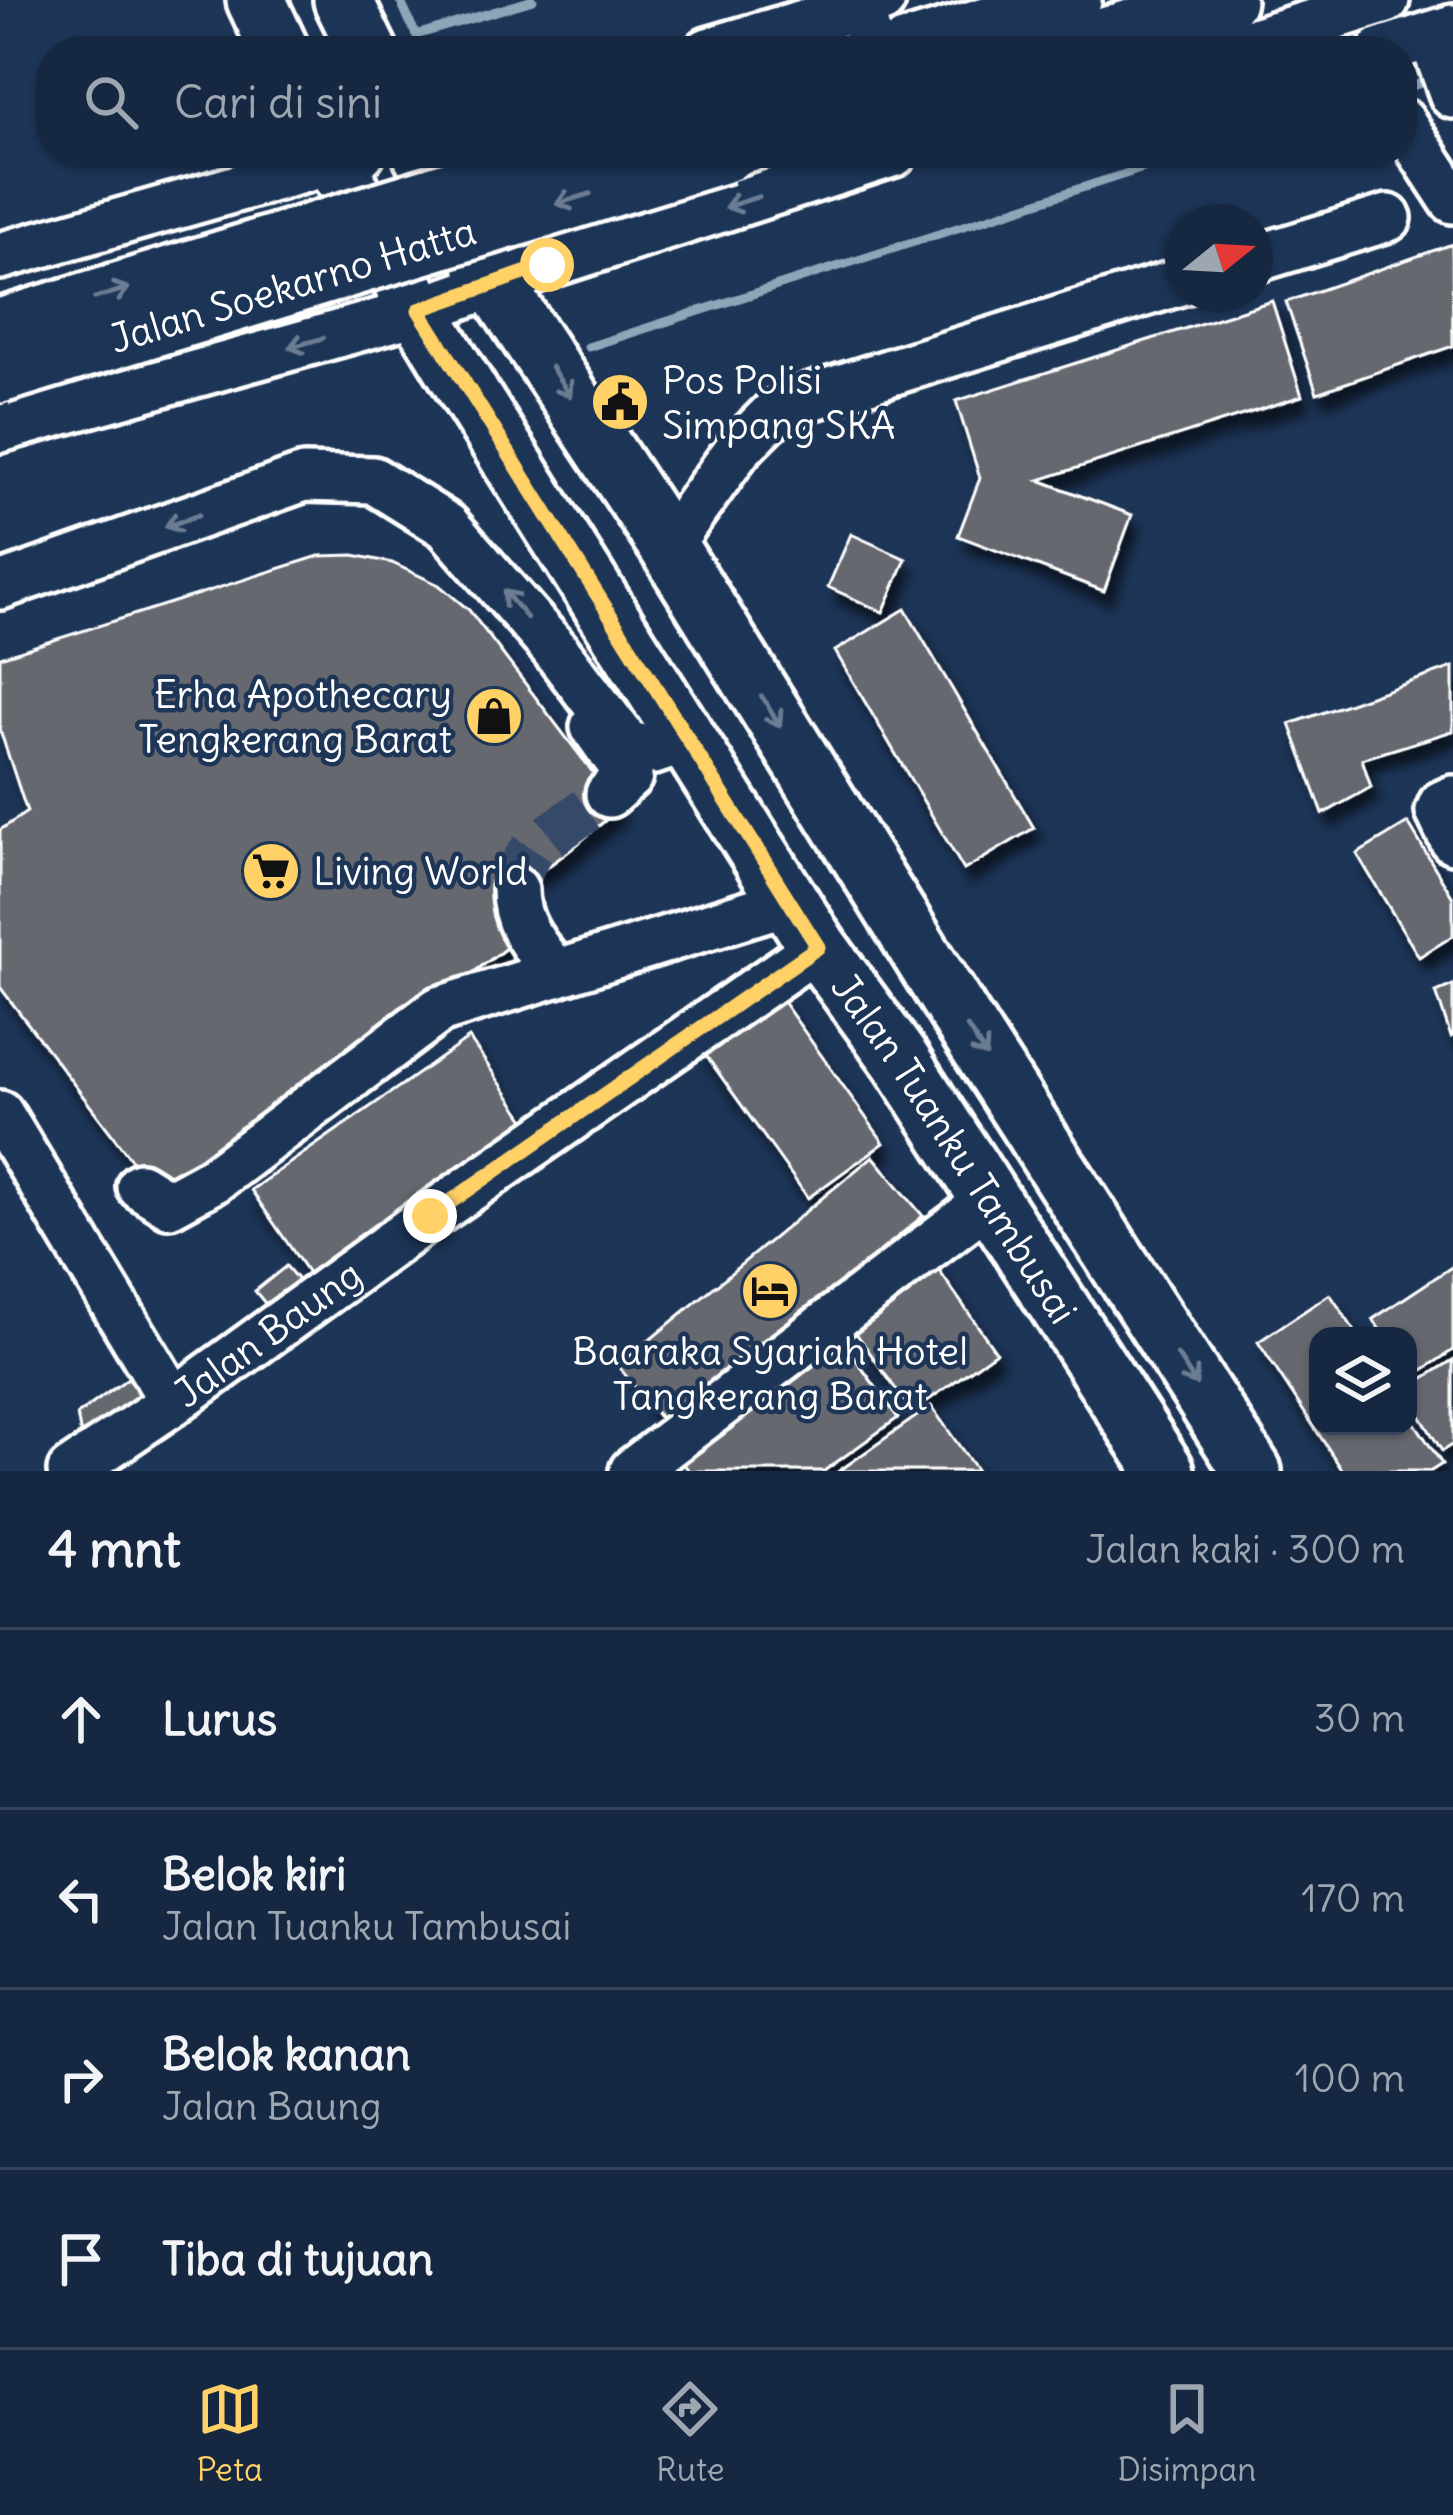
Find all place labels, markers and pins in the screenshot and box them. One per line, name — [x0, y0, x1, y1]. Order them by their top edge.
place label: Pos Polisi Simpang SKA — [662, 356, 896, 450]
public building icon: Pos Polisi Simpang SKA — [589, 371, 651, 433]
place label: Erha Apothecary Tengkerang Barat — [138, 670, 452, 764]
shop icon: Erha Apothecary Tengkerang Barat — [463, 685, 525, 747]
supermarket icon: Living World — [240, 840, 302, 902]
place label: Living World — [313, 847, 528, 896]
hotel icon: Baaraka Syariah Hotel Tangkerang Barat — [739, 1260, 801, 1322]
place label: Baaraka Syariah Hotel Tangkerang Barat — [572, 1327, 968, 1421]

